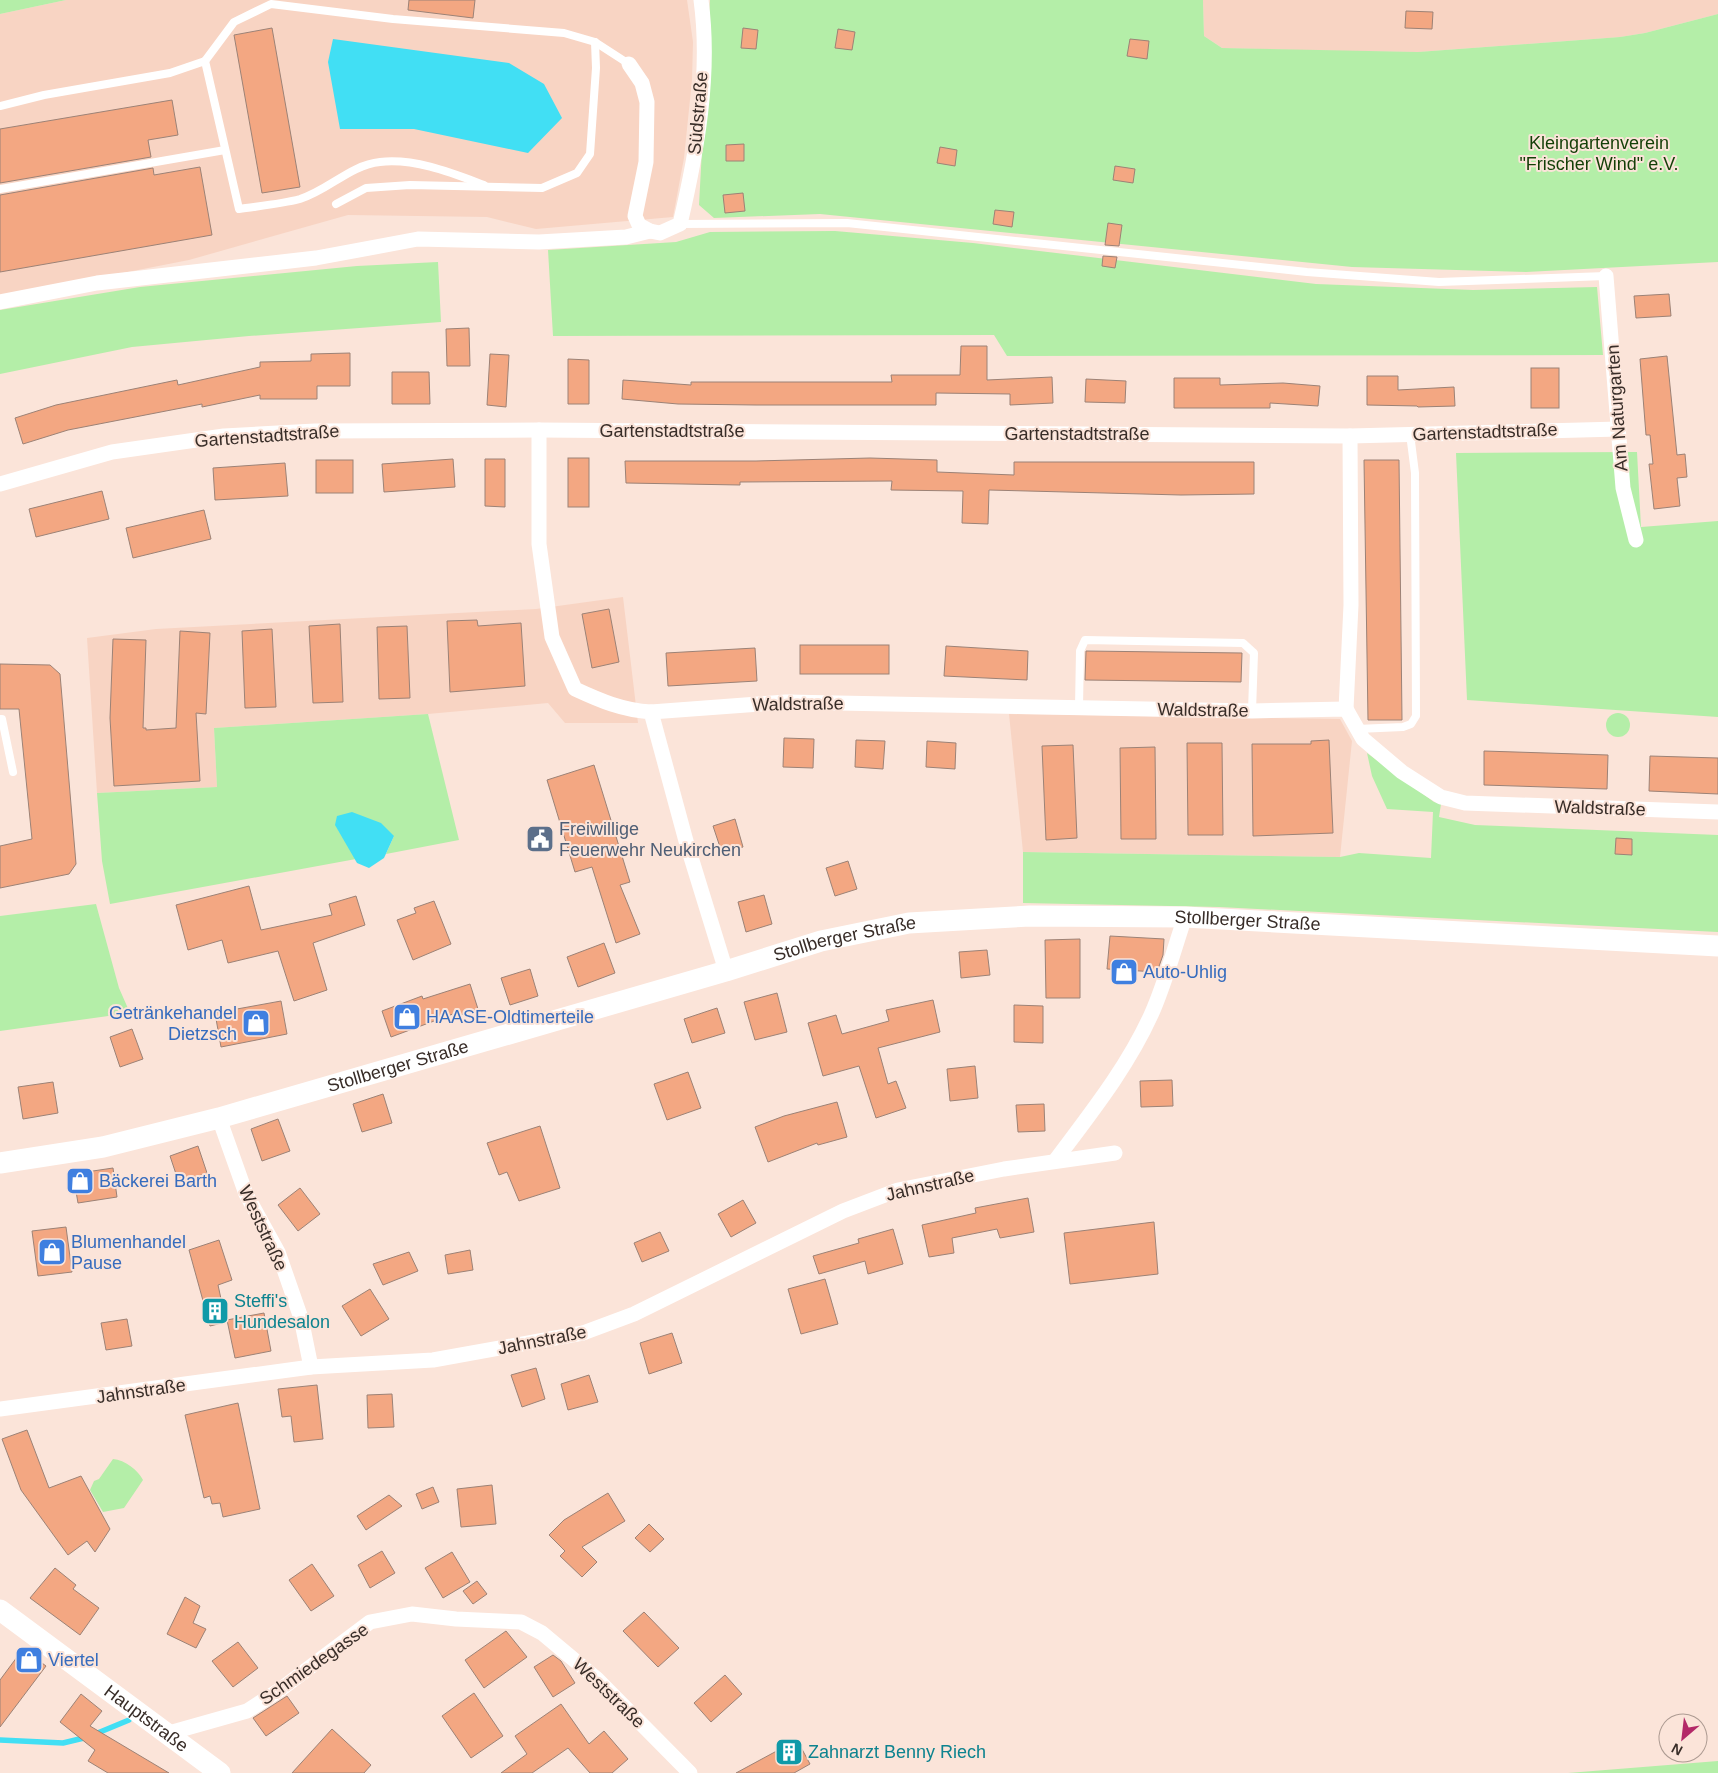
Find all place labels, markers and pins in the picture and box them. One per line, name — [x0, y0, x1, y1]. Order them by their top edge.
place label: Freiwillige Feuerwehr Neukirchen — [559, 819, 741, 860]
public building icon: Freiwillige Feuerwehr Neukirchen — [525, 824, 555, 854]
shop icon: Auto-Uhlig — [1109, 957, 1139, 987]
place label: Auto-Uhlig — [1143, 962, 1227, 982]
shop icon: HAASE-Oldtimerteile — [392, 1002, 422, 1032]
place label: Getränkehandel Dietzsch — [109, 1003, 237, 1044]
place label: HAASE-Oldtimerteile — [426, 1007, 594, 1027]
shop icon: Getränkehandel Dietzsch — [241, 1008, 271, 1038]
shop icon: Bäckerei Barth — [65, 1166, 95, 1196]
place label: Bäckerei Barth — [99, 1171, 217, 1191]
place label: Blumenhandel Pause — [71, 1232, 186, 1273]
shop icon: Blumenhandel Pause — [37, 1237, 67, 1267]
place label: Steffi's Hundesalon — [234, 1291, 330, 1332]
building icon: Steffi's Hundesalon — [200, 1296, 230, 1326]
shop icon: Viertel — [14, 1645, 44, 1675]
place label: Viertel — [48, 1650, 99, 1670]
building icon: Zahnarzt Benny Riech — [774, 1737, 804, 1767]
place label: Zahnarzt Benny Riech — [808, 1742, 986, 1762]

